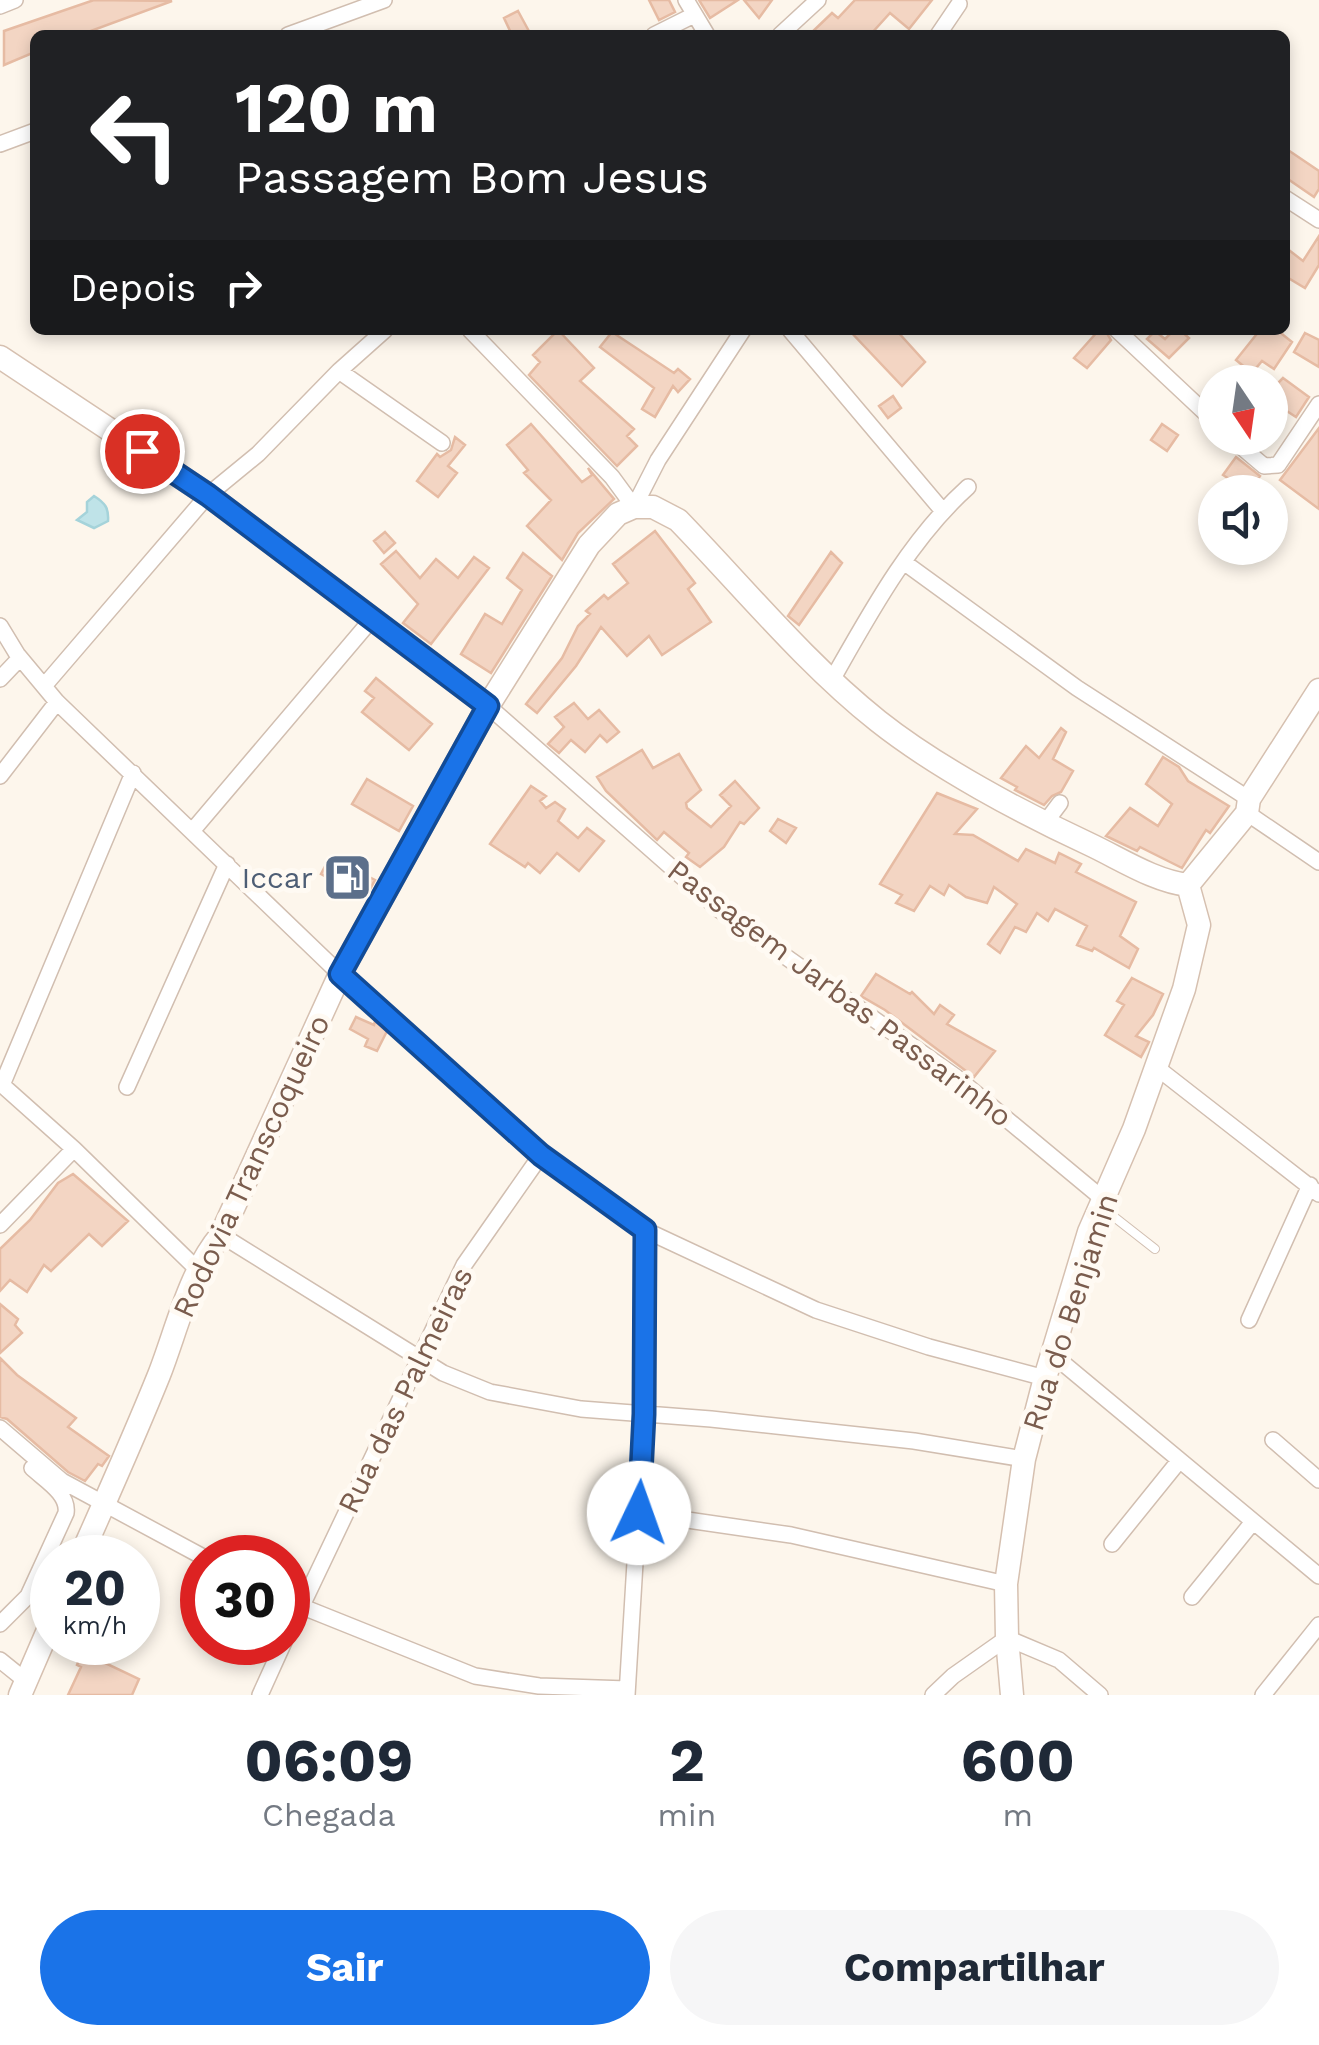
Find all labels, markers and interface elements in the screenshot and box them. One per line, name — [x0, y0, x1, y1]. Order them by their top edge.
text: 120 m — [235, 67, 438, 149]
icon: left — [70, 70, 200, 200]
text: Passagem Bom Jesus — [235, 151, 709, 204]
icon: right — [216, 260, 271, 315]
text: Depois — [70, 266, 196, 310]
north arrow — [1198, 365, 1288, 455]
map controls — [1198, 365, 1288, 565]
pin — [100, 409, 185, 494]
icon: arrive — [115, 424, 170, 479]
button: sound — [1198, 475, 1288, 565]
fuel station icon: Iccar — [322, 851, 374, 903]
street label: Passagem Jarbas Passarinho — [661, 852, 1019, 1134]
place label: Iccar — [242, 860, 313, 895]
street label: Rodovia Transcoqueiro — [165, 1009, 337, 1323]
street label: Rua do Benjamin — [1015, 1189, 1125, 1435]
street label: Rua das Palmeiras — [330, 1261, 480, 1519]
position arrow — [587, 1461, 691, 1565]
speed limit sign: 30 — [180, 1535, 310, 1665]
text: 20 — [64, 1558, 126, 1617]
text: km/h — [63, 1611, 127, 1640]
text: 06:09 — [244, 1725, 413, 1796]
text: 2 — [669, 1725, 705, 1796]
text: 600 — [961, 1725, 1075, 1796]
text: Chegada — [262, 1796, 396, 1834]
text: min — [658, 1796, 716, 1834]
text: m — [1002, 1796, 1033, 1834]
button: Sair — [40, 1910, 650, 2025]
button: Compartilhar — [670, 1910, 1279, 2025]

